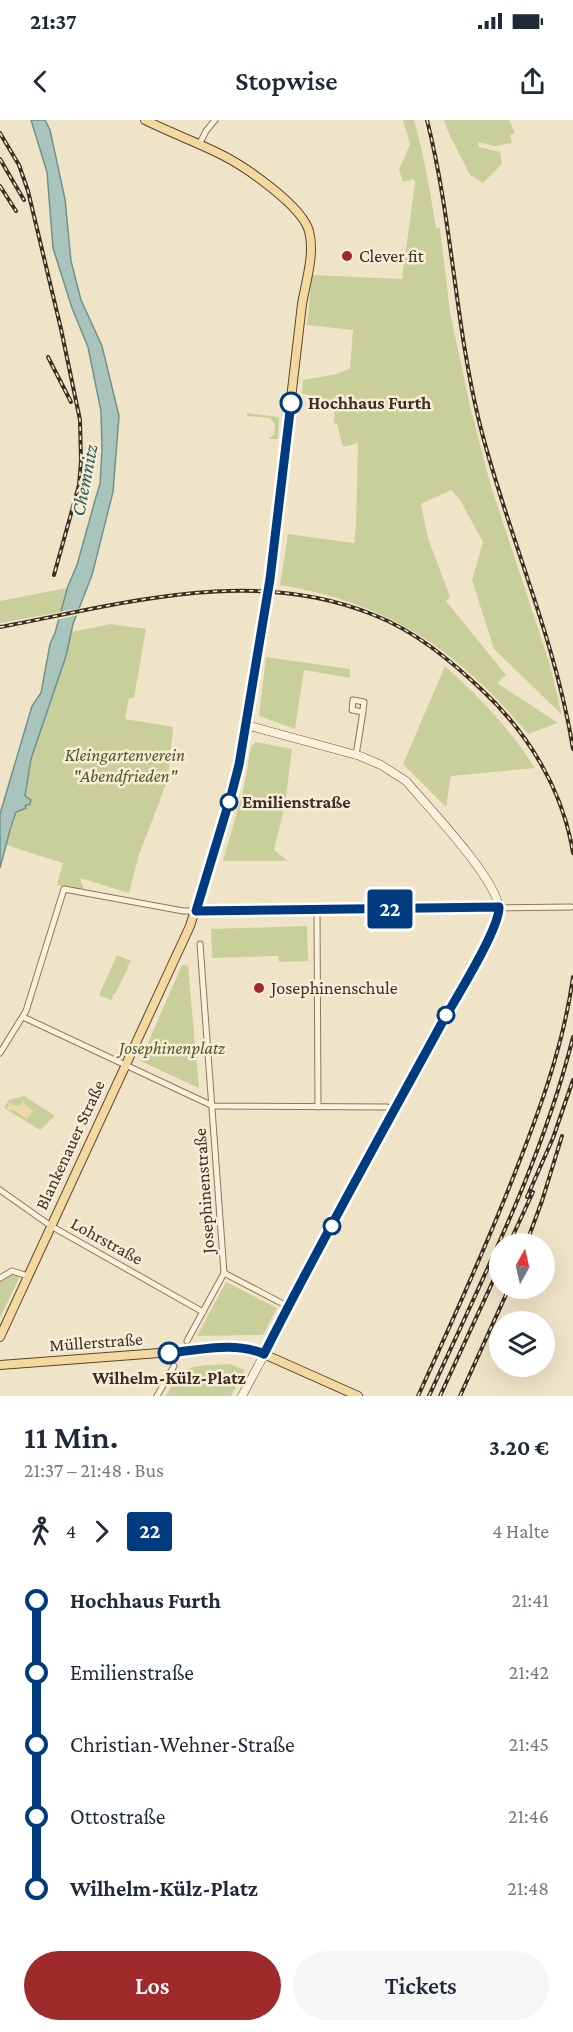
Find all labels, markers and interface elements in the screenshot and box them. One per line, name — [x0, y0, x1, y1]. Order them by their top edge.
text: 21:37 — [30, 9, 77, 34]
icon: back — [24, 65, 57, 98]
icon: share — [516, 65, 549, 98]
text: Stopwise — [235, 66, 338, 96]
place label: Clever fit — [359, 246, 425, 266]
marker: Clever fit — [340, 249, 354, 263]
marker: Hochhaus Furth — [280, 392, 302, 414]
place label: Hochhaus Furth — [308, 393, 432, 413]
water label: Chemnitz — [66, 442, 102, 518]
park label: Kleingartenverein "Abendfrieden" — [65, 745, 185, 786]
place label: Emilienstraße — [242, 792, 351, 812]
marker: Emilienstraße — [220, 793, 238, 811]
line badge: 22 — [363, 890, 417, 928]
text: 22 — [379, 897, 401, 921]
place label: Josephinenschule — [269, 978, 398, 998]
marker: Josephinenschule — [252, 981, 266, 995]
unlabelled marker — [437, 1006, 455, 1024]
park label: Josephinenplatz — [116, 1038, 225, 1058]
street label: Blankenauer Straße — [31, 1077, 109, 1213]
street label: Josephinenstraße — [190, 1128, 218, 1256]
street label: Lohrstraße — [68, 1213, 147, 1269]
unlabelled marker — [323, 1217, 341, 1235]
north arrow — [489, 1233, 555, 1299]
map controls — [489, 1233, 555, 1377]
button: layers — [489, 1311, 555, 1377]
street label: Müllerstraße — [49, 1329, 143, 1355]
marker: Wilhelm-Külz-Platz — [158, 1342, 180, 1364]
place label: Wilhelm-Külz-Platz — [91, 1368, 246, 1388]
text: 11 Min. — [24, 1418, 118, 1455]
text: 3.20 € — [489, 1435, 549, 1460]
text: 21:37 – 21:48 · Bus — [24, 1459, 164, 1481]
icon: walk — [24, 1515, 57, 1548]
icon: forward — [85, 1515, 118, 1548]
text: 22 — [139, 1519, 160, 1543]
text: 4 — [66, 1520, 76, 1542]
text: 4 Halte — [492, 1520, 549, 1542]
text: Hochhaus Furth — [70, 1588, 221, 1613]
text: 21:41 — [511, 1589, 549, 1611]
text: Emilienstraße — [70, 1660, 194, 1685]
text: 21:42 — [509, 1661, 549, 1683]
text: Christian-Wehner-Straße — [70, 1732, 295, 1757]
text: 21:45 — [509, 1733, 549, 1755]
text: Ottostraße — [70, 1804, 165, 1829]
text: 21:46 — [508, 1805, 549, 1827]
text: Wilhelm-Külz-Platz — [70, 1876, 258, 1901]
text: 21:48 — [507, 1877, 549, 1899]
button: Los — [24, 1951, 281, 2020]
button: Tickets — [293, 1951, 549, 2020]

